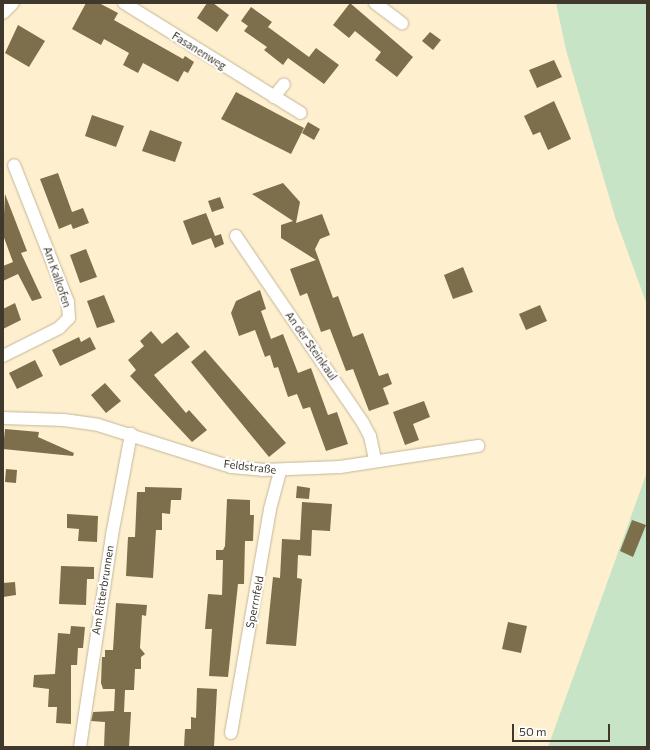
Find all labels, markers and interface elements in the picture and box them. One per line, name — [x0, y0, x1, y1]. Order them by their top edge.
street label: Fasanenweg — [170, 29, 228, 73]
street label: Am Kalkofen — [40, 245, 74, 309]
street label: An der Steinkaul — [282, 309, 340, 383]
street label: Feldstraße — [223, 457, 277, 477]
street label: Am Ritterbrunnen — [89, 544, 117, 636]
street label: Sperrnfeld — [243, 575, 267, 629]
scale bar — [514, 716, 612, 742]
text: 50 m — [519, 724, 547, 738]

